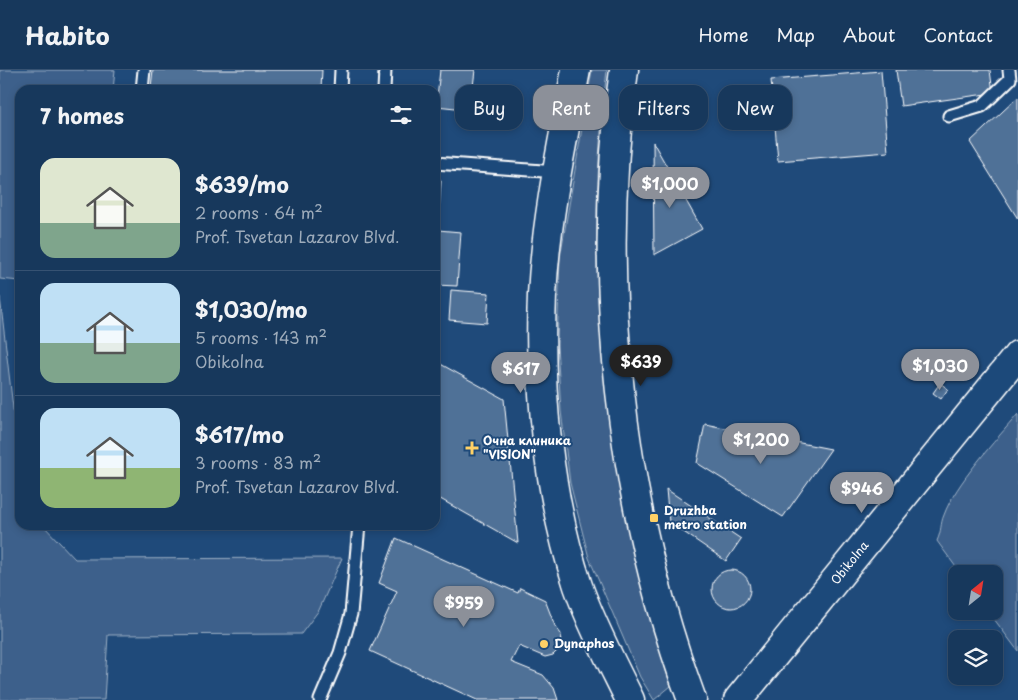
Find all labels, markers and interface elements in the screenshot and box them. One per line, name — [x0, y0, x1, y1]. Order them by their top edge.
text: Habito — [25, 17, 110, 53]
text: Home — [698, 21, 748, 48]
text: Map — [776, 21, 815, 48]
text: About — [843, 21, 895, 48]
text: Contact — [923, 21, 993, 48]
chip: Buy — [455, 85, 523, 130]
chip: Rent — [533, 85, 609, 130]
chip: Filters — [619, 85, 708, 130]
chip: New — [718, 85, 792, 130]
text: 7 homes — [40, 99, 124, 131]
icon: filters — [387, 101, 415, 129]
pin: $1,000 — [629, 166, 711, 209]
text: $639/mo — [195, 168, 289, 200]
text: $1,000 — [642, 171, 698, 195]
icon: home — [80, 178, 140, 238]
text: 2 rooms · 64 m² — [195, 200, 323, 224]
text: Prof. Tsvetan Lazarov Blvd. — [195, 224, 400, 248]
text: $1,030/mo — [195, 293, 307, 325]
icon: home — [80, 303, 140, 363]
text: 5 rooms · 143 m² — [195, 325, 327, 349]
pin: $639 — [611, 344, 671, 387]
pin: $1,030 — [899, 348, 981, 391]
text: Obikolna — [195, 349, 264, 373]
text: $639 — [620, 349, 662, 373]
pin: $617 — [491, 352, 551, 394]
text: $1,030 — [912, 353, 968, 377]
text: $617 — [502, 356, 540, 380]
text: $617/mo — [195, 418, 284, 450]
pin: $1,200 — [720, 422, 802, 465]
text: $1,200 — [733, 427, 789, 451]
icon: home — [80, 428, 140, 488]
place label: Очна клиника "VISION" — [483, 431, 572, 463]
marker: Очна клиника "VISION" — [465, 441, 479, 455]
text: 3 rooms · 83 m² — [195, 450, 321, 474]
pin: $946 — [832, 472, 892, 514]
text: Prof. Tsvetan Lazarov Blvd. — [195, 474, 400, 498]
text: $946 — [841, 476, 883, 500]
place label: Druzhba metro station — [664, 501, 747, 533]
marker: Druzhba metro station — [648, 512, 660, 524]
street label: Obikolna — [826, 536, 873, 588]
north arrow — [948, 565, 1002, 620]
map controls — [948, 565, 1003, 685]
pin: $959 — [434, 586, 494, 628]
text: $959 — [444, 590, 484, 614]
button: layers — [948, 630, 1003, 685]
place label: Dynaphos — [554, 634, 615, 652]
marker: Dynaphos — [538, 638, 550, 650]

